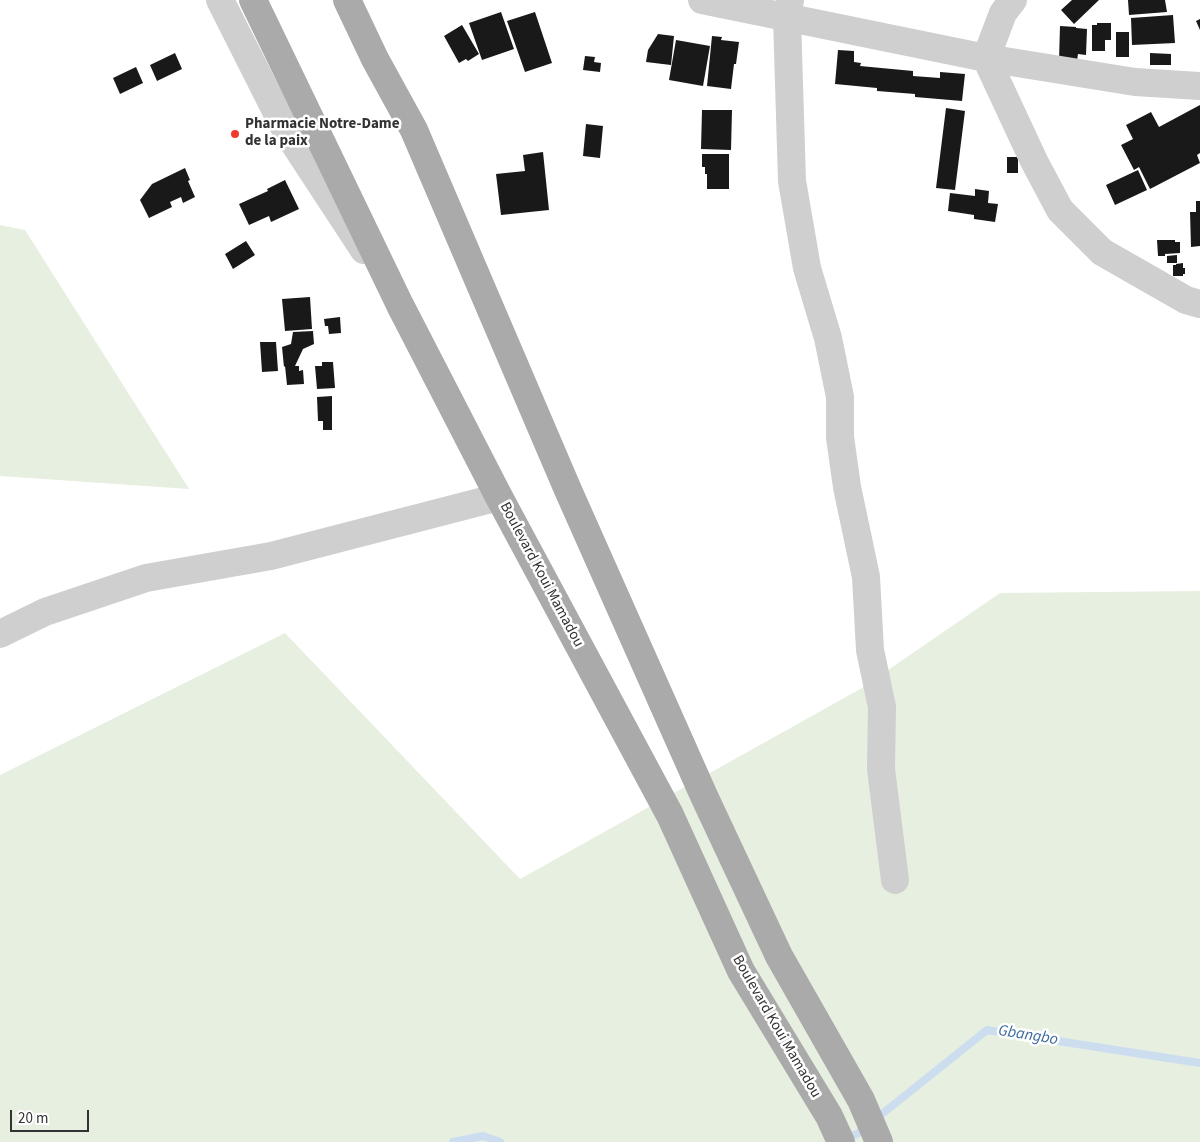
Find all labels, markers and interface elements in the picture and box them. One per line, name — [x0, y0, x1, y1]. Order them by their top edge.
place label: Pharmacie Notre-Dame de la paix — [245, 116, 399, 151]
marker: Pharmacie Notre-Dame de la paix — [229, 128, 241, 140]
street label: Boulevard Koui Mamadou — [495, 499, 587, 651]
street label: Boulevard Koui Mamadou — [728, 952, 824, 1102]
water label: Gbangbo — [997, 1022, 1059, 1050]
scale bar — [12, 1100, 91, 1132]
text: 20 m — [18, 1108, 48, 1129]

